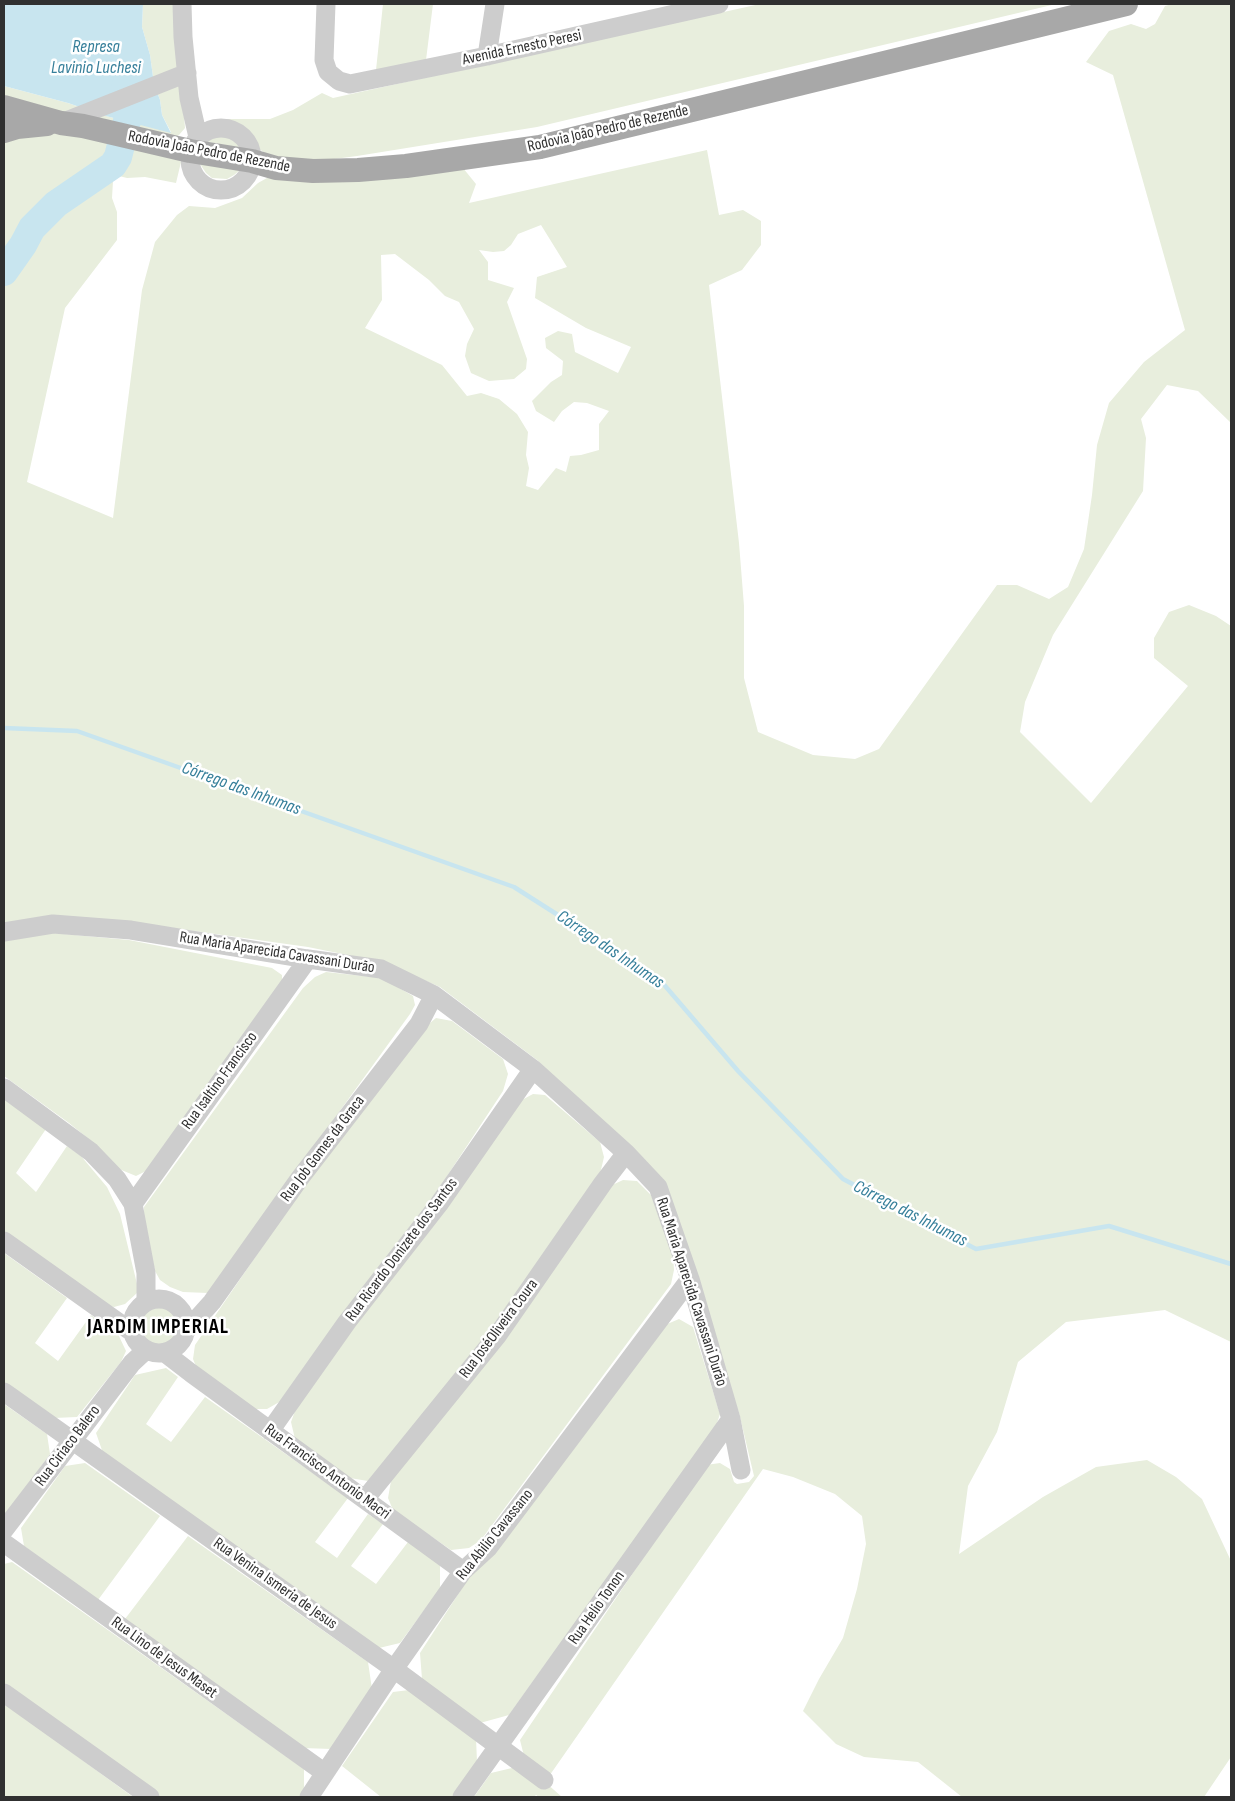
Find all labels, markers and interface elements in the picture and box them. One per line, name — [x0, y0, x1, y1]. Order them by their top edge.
street label: Avenida Ernesto Peresi — [461, 26, 583, 70]
water label: Represa Lavinio Luchesi — [51, 36, 141, 78]
street label: Rodovia João Pedro de Rezende — [526, 101, 690, 157]
street label: Rodovia João Pedro de Rezende — [126, 127, 292, 177]
water label: Córrego das Inhumas — [179, 758, 303, 820]
water label: Córrego das Inhumas — [552, 906, 668, 994]
street label: Rua Maria Aparecida Cavassani Durão — [178, 928, 376, 978]
street label: Rua Isaltino Francisco — [178, 1028, 262, 1134]
street label: Rua Job Gomes da Graca — [277, 1092, 369, 1206]
street label: Rua Ricardo Donizete dos Santos — [342, 1175, 462, 1325]
water label: Córrego das Inhumas — [850, 1176, 970, 1252]
street label: Rua Maria Aparecida Cavassani Durão — [651, 1195, 731, 1389]
street label: Rua JoséOliveira Coura — [456, 1276, 542, 1382]
district label: JARDIM IMPERIAL — [85, 1315, 231, 1341]
street label: Rua Ciriaco Balero — [31, 1402, 105, 1490]
street label: Rua Francisco Antonio Macri — [260, 1420, 394, 1524]
street label: Rua Abilio Cavassano — [452, 1486, 538, 1584]
street label: Rua Venina Ismeria de Jesus — [209, 1534, 341, 1634]
street label: Rua Helio Tonon — [565, 1568, 629, 1648]
street label: Rua Lino de Jesus Maset — [107, 1613, 221, 1703]

